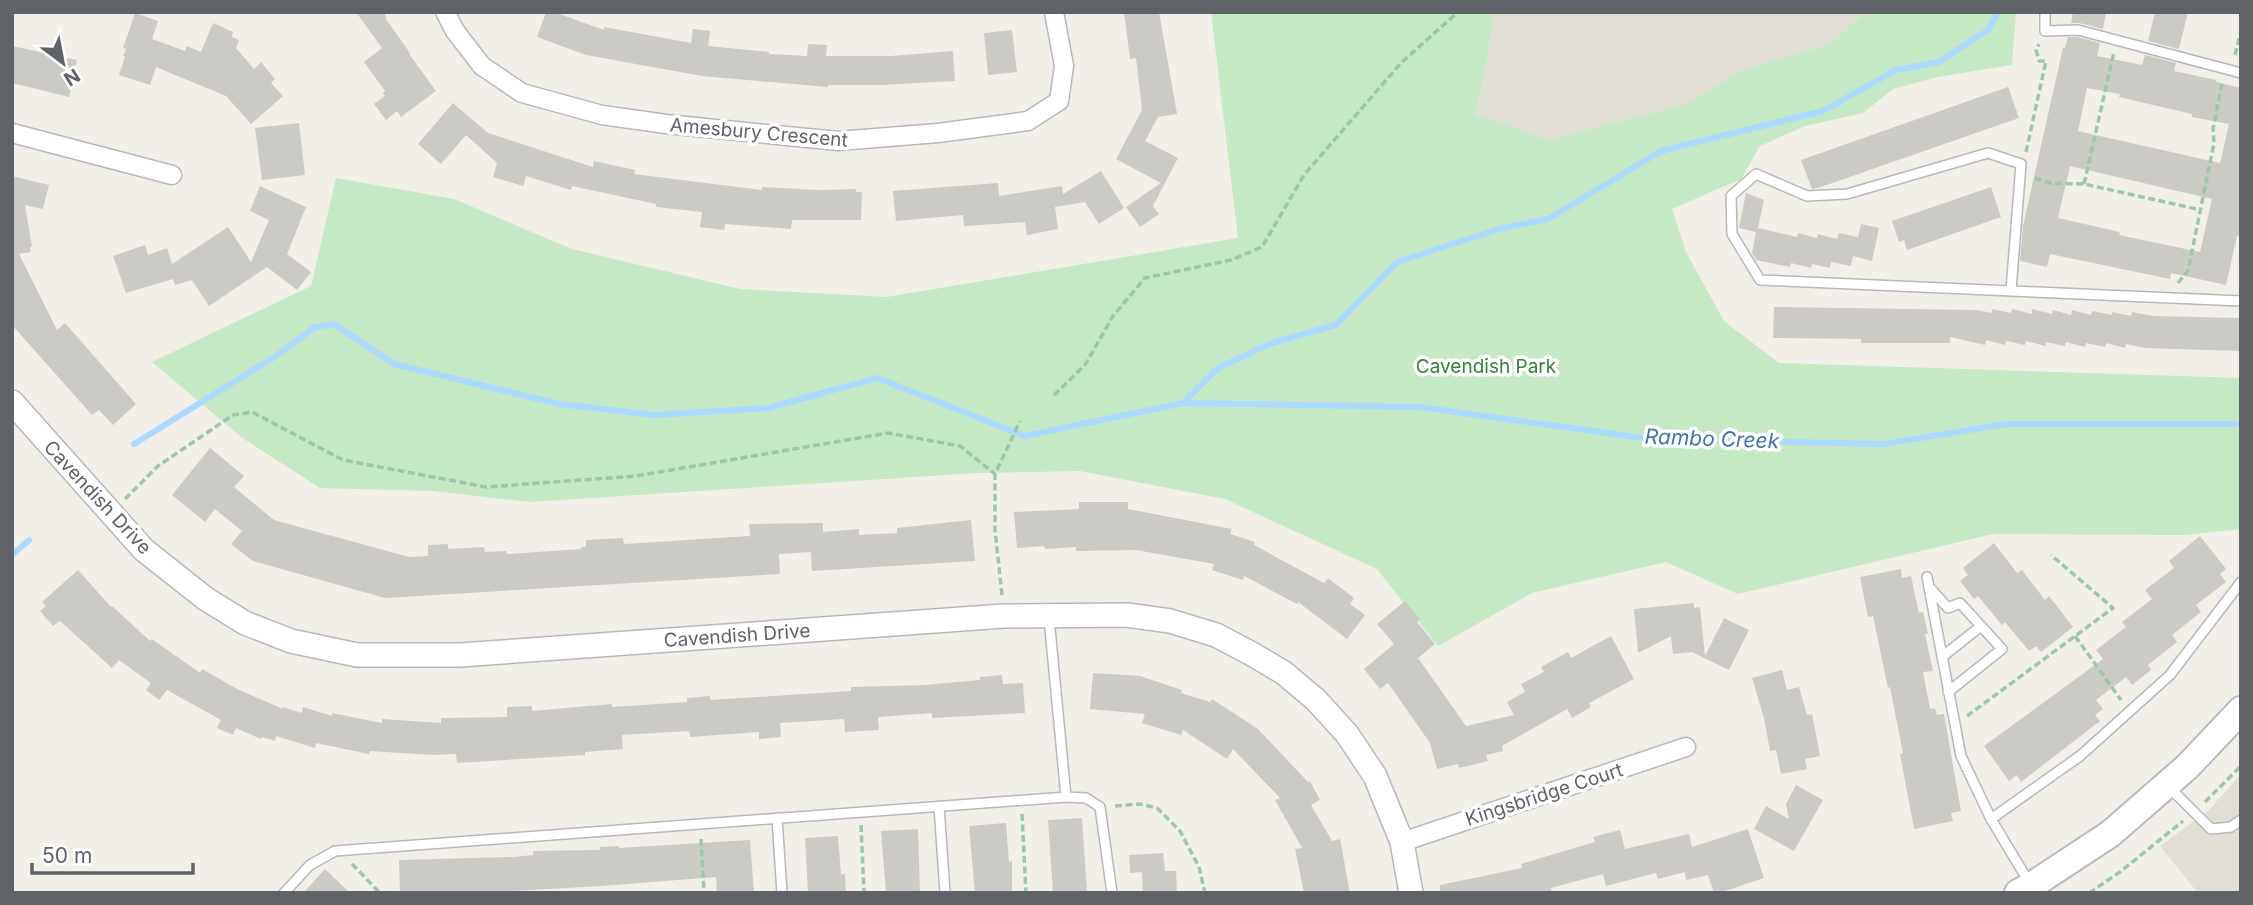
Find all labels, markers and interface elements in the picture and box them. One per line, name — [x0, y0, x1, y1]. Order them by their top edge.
north arrow — [28, 28, 98, 98]
text: N — [60, 63, 84, 91]
street label: Amesbury Crescent — [669, 113, 849, 152]
park label: Cavendish Park — [1416, 355, 1557, 378]
water label: Rambo Creek — [1644, 424, 1780, 453]
street label: Cavendish Drive — [39, 436, 156, 559]
street label: Cavendish Drive — [663, 619, 811, 652]
street label: Kingsbridge Court — [1463, 758, 1626, 831]
scale bar — [32, 832, 192, 876]
text: 50 m — [42, 843, 92, 868]

